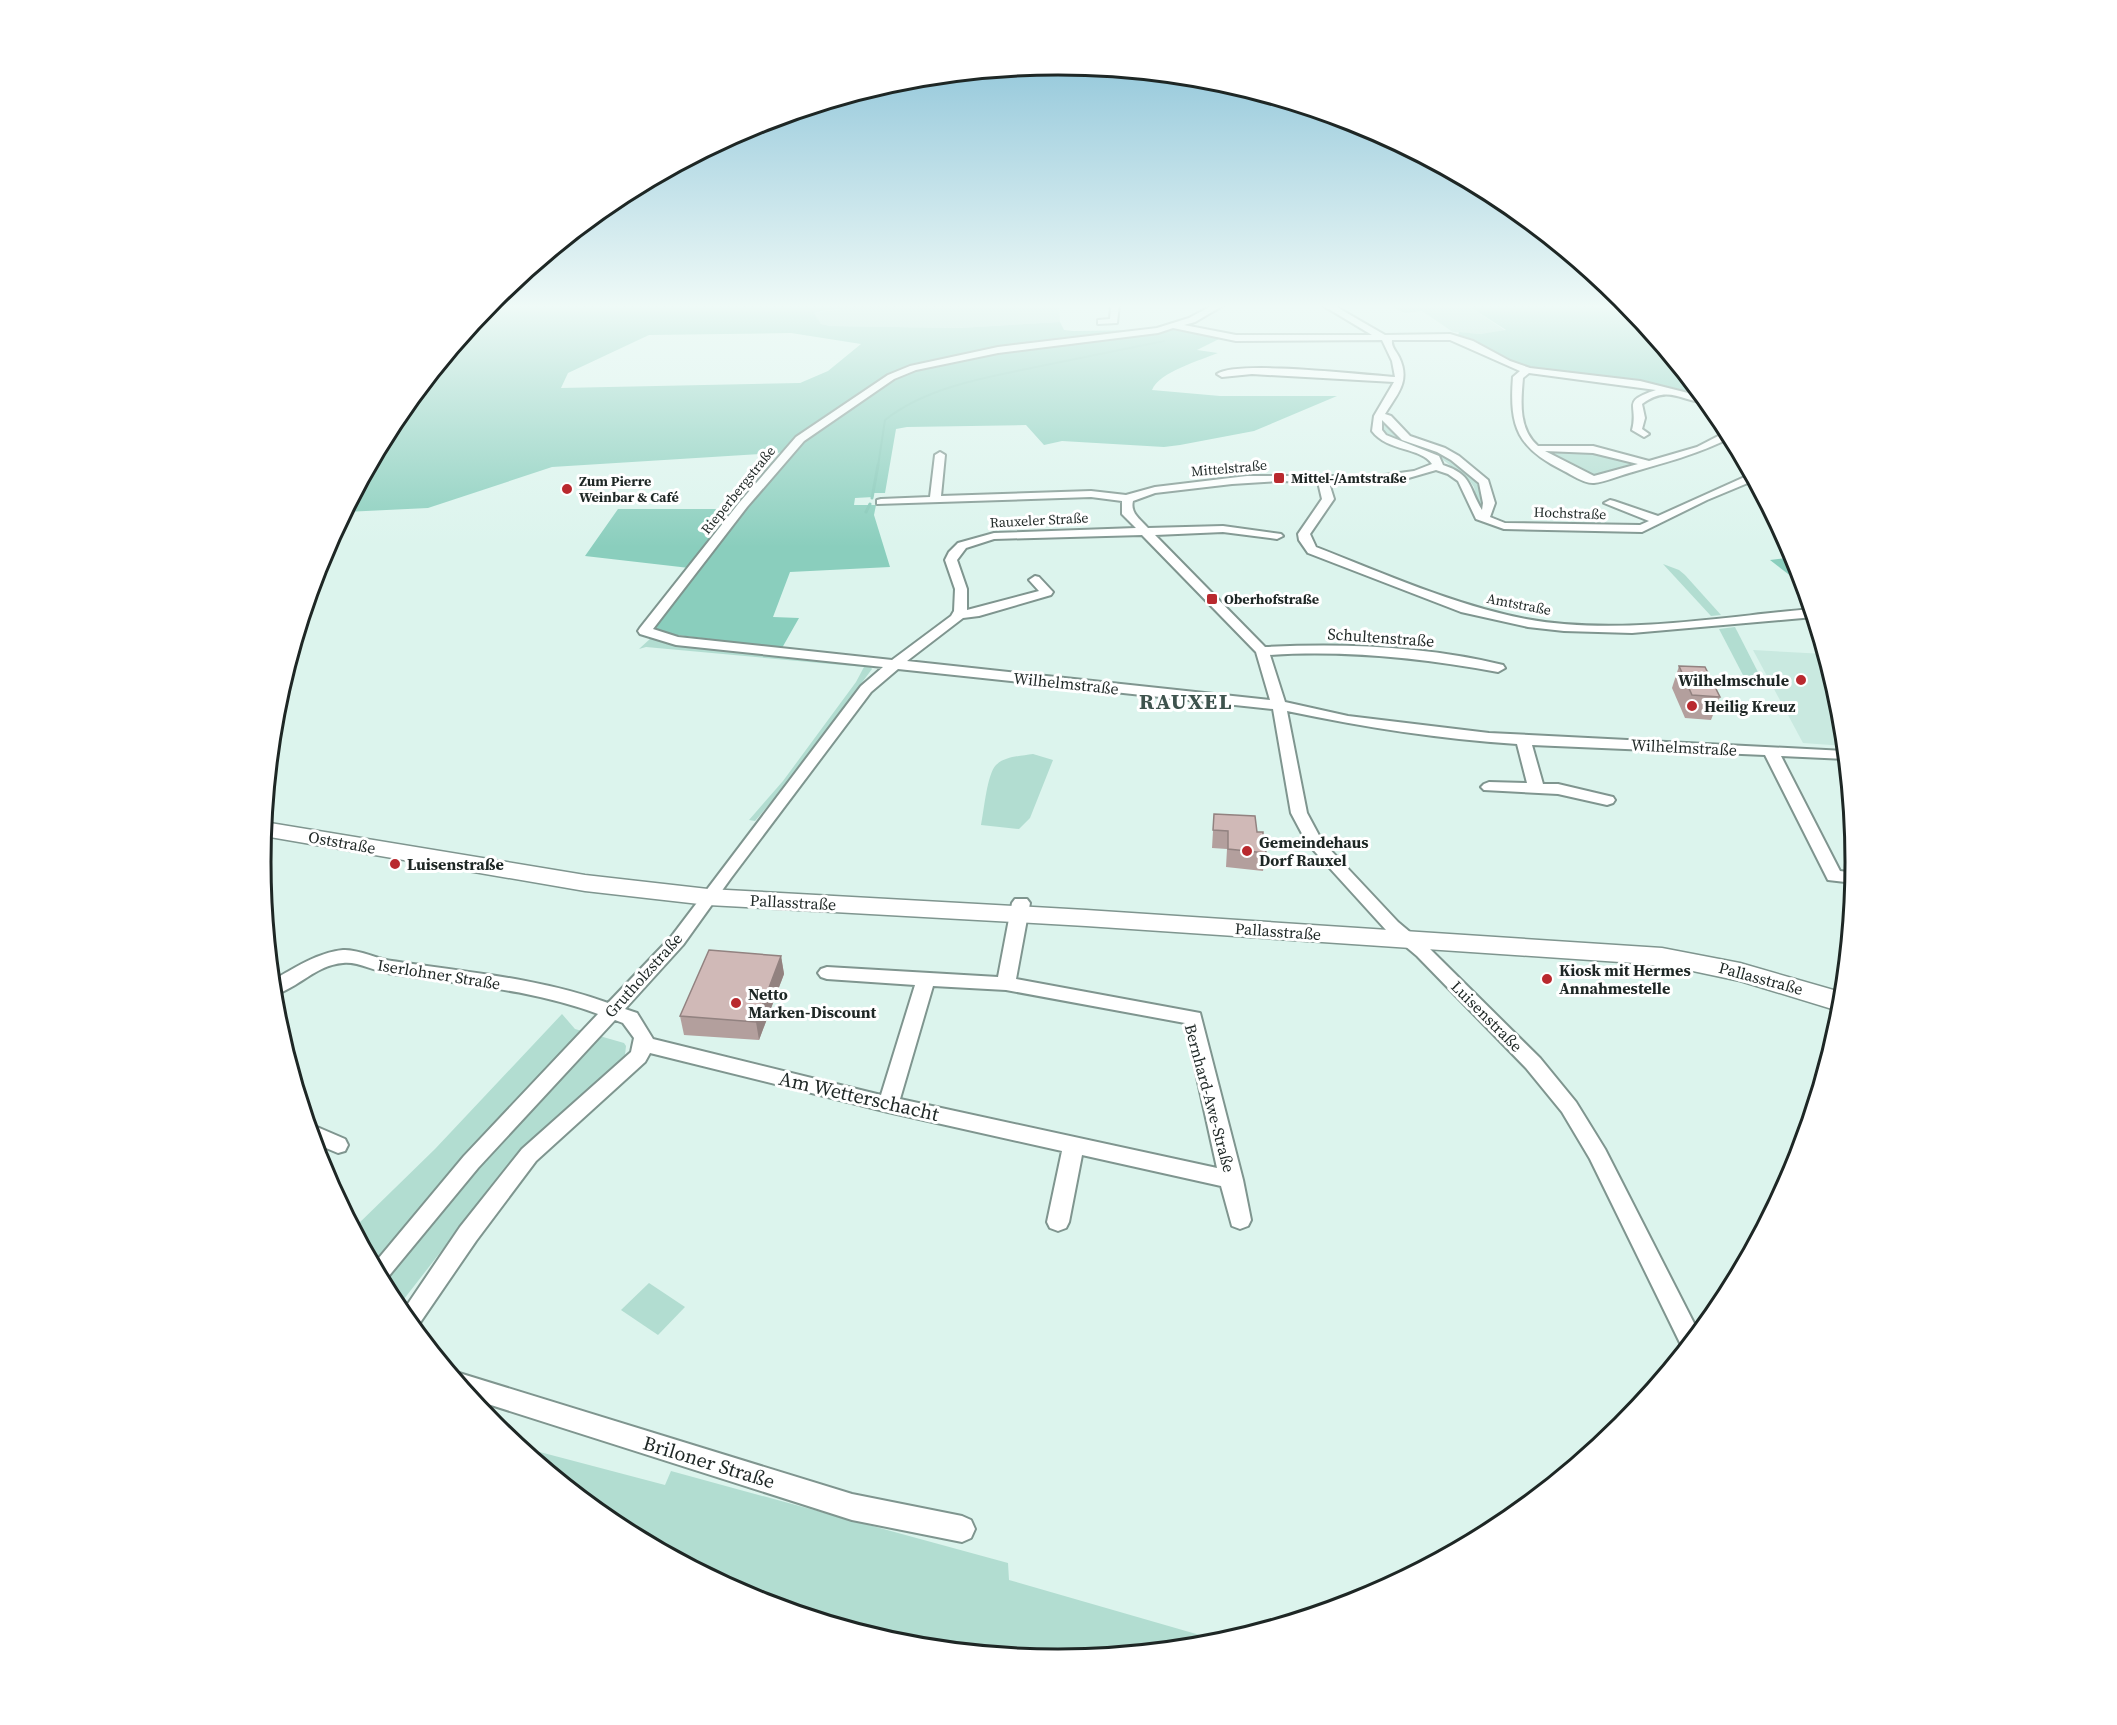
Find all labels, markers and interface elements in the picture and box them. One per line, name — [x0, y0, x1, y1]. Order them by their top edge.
street label: Rieperbergstraße — [696, 442, 780, 538]
street label: Mittelstraße — [1190, 455, 1268, 481]
place label: Mittel-/Amtstraße — [1291, 468, 1407, 488]
place label: Zum Pierre Weinbar & Café — [579, 471, 679, 507]
marker: Mittel-/Amtstraße — [1272, 471, 1286, 485]
marker: Zum Pierre Weinbar & Café — [560, 482, 574, 496]
street label: Hochstraße — [1533, 502, 1607, 524]
street label: Rauxeler Straße — [989, 507, 1089, 533]
street label: Amtstraße — [1485, 588, 1553, 620]
place label: Oberhofstraße — [1224, 589, 1319, 609]
marker: Oberhofstraße — [1205, 592, 1219, 606]
street label: Schultenstraße — [1327, 622, 1435, 652]
street label: Wilhelmstraße — [1012, 667, 1120, 699]
place label: Wilhelmschule — [1678, 669, 1789, 691]
marker: Wilhelmschule — [1794, 673, 1808, 687]
district label: RAUXEL — [1139, 686, 1233, 716]
place label: Heilig Kreuz — [1704, 695, 1796, 717]
marker: Heilig Kreuz — [1685, 699, 1699, 713]
street label: Wilhelmstraße — [1631, 733, 1737, 761]
street label: Oststraße — [307, 825, 377, 859]
place label: Gemeindehaus Dorf Rauxel — [1259, 831, 1369, 871]
marker: Gemeindehaus Dorf Rauxel — [1240, 844, 1254, 858]
place label: Luisenstraße — [407, 853, 504, 875]
marker: Luisenstraße — [388, 857, 402, 871]
street label: Pallasstraße — [749, 889, 837, 915]
street label: Pallasstraße — [1234, 917, 1322, 945]
street label: Grutholzstraße — [599, 928, 687, 1022]
street label: Iserlohner Straße — [376, 953, 502, 995]
street label: Pallasstraße — [1716, 956, 1806, 1000]
place label: Kiosk mit Hermes Annahmestelle — [1559, 959, 1691, 999]
marker: Kiosk mit Hermes Annahmestelle — [1540, 972, 1554, 986]
street label: Luisenstraße — [1446, 975, 1528, 1057]
place label: Netto Marken-Discount — [748, 983, 877, 1023]
marker: Netto Marken-Discount — [729, 996, 743, 1010]
street label: Bernhard-Awe-Straße — [1180, 1021, 1240, 1175]
street label: Am Wetterschacht — [776, 1064, 942, 1128]
street label: Briloner Straße — [640, 1429, 778, 1495]

